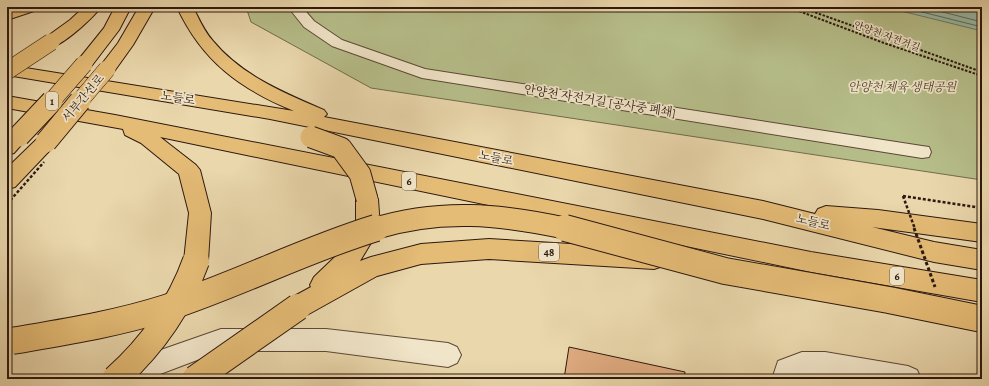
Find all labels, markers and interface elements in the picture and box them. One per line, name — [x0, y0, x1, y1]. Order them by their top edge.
street label: 안양천 자전거길 — [852, 18, 922, 54]
street label: 서부간선로 — [58, 70, 108, 125]
park label: 안양천 체육 생태공원 — [848, 79, 958, 95]
street label: 안양천 자전거길 [공사중 폐쇄] — [523, 81, 677, 121]
street label: 노들로 — [160, 87, 197, 109]
road number: 1 — [46, 92, 58, 110]
street label: 노들로 — [477, 147, 515, 169]
road number: 6 — [402, 172, 416, 190]
street label: 노들로 — [794, 210, 832, 234]
road number: 48 — [539, 243, 559, 261]
road number: 6 — [890, 267, 904, 285]

